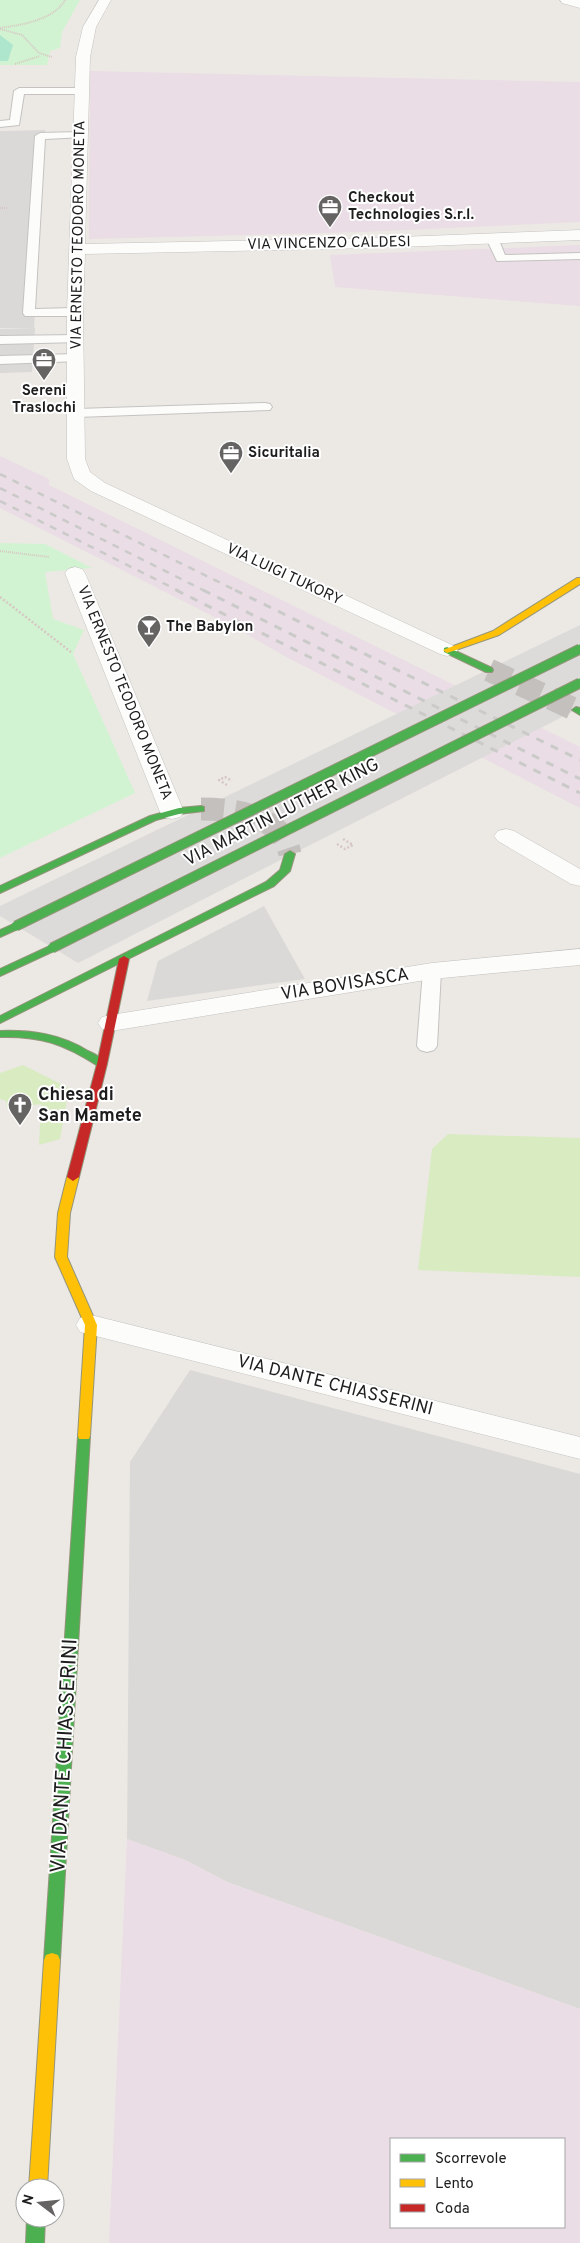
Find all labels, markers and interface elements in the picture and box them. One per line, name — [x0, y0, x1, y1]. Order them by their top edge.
street label: VIA ERNESTO TEODORO MONETA — [68, 120, 90, 350]
place label: Checkout Technologies S.r.l. — [348, 189, 474, 225]
office icon: Checkout Technologies S.r.l. — [317, 194, 343, 228]
street label: VIA VINCENZO CALDESI — [247, 233, 411, 255]
office icon: Sereni Traslochi — [31, 347, 57, 381]
place label: Sereni Traslochi — [12, 382, 76, 418]
office icon: Sicuritalia — [218, 440, 244, 474]
place label: Sicuritalia — [248, 444, 320, 463]
street label: VIA LUIGI TUKORY — [223, 540, 345, 610]
street label: VIA ERNESTO TEODORO MONETA — [72, 583, 176, 803]
bar icon: The Babylon — [136, 614, 162, 648]
place label: The Babylon — [166, 618, 254, 637]
street label: VIA MARTIN LUTHER KING — [180, 754, 384, 872]
street label: VIA BOVISASCA — [279, 964, 411, 1006]
place label: Chiesa di San Mamete — [38, 1084, 142, 1128]
church icon: Chiesa di San Mamete — [7, 1092, 33, 1126]
street label: VIA DANTE CHIASSERINI — [235, 1351, 435, 1421]
street label: VIA DANTE CHIASSERINI — [45, 1638, 85, 1874]
legend — [390, 2138, 565, 2228]
text: Scorrevole — [435, 2150, 507, 2169]
text: Lento — [435, 2175, 474, 2194]
north arrow — [15, 2178, 65, 2228]
text: N — [19, 2193, 39, 2207]
text: Coda — [435, 2200, 470, 2219]

